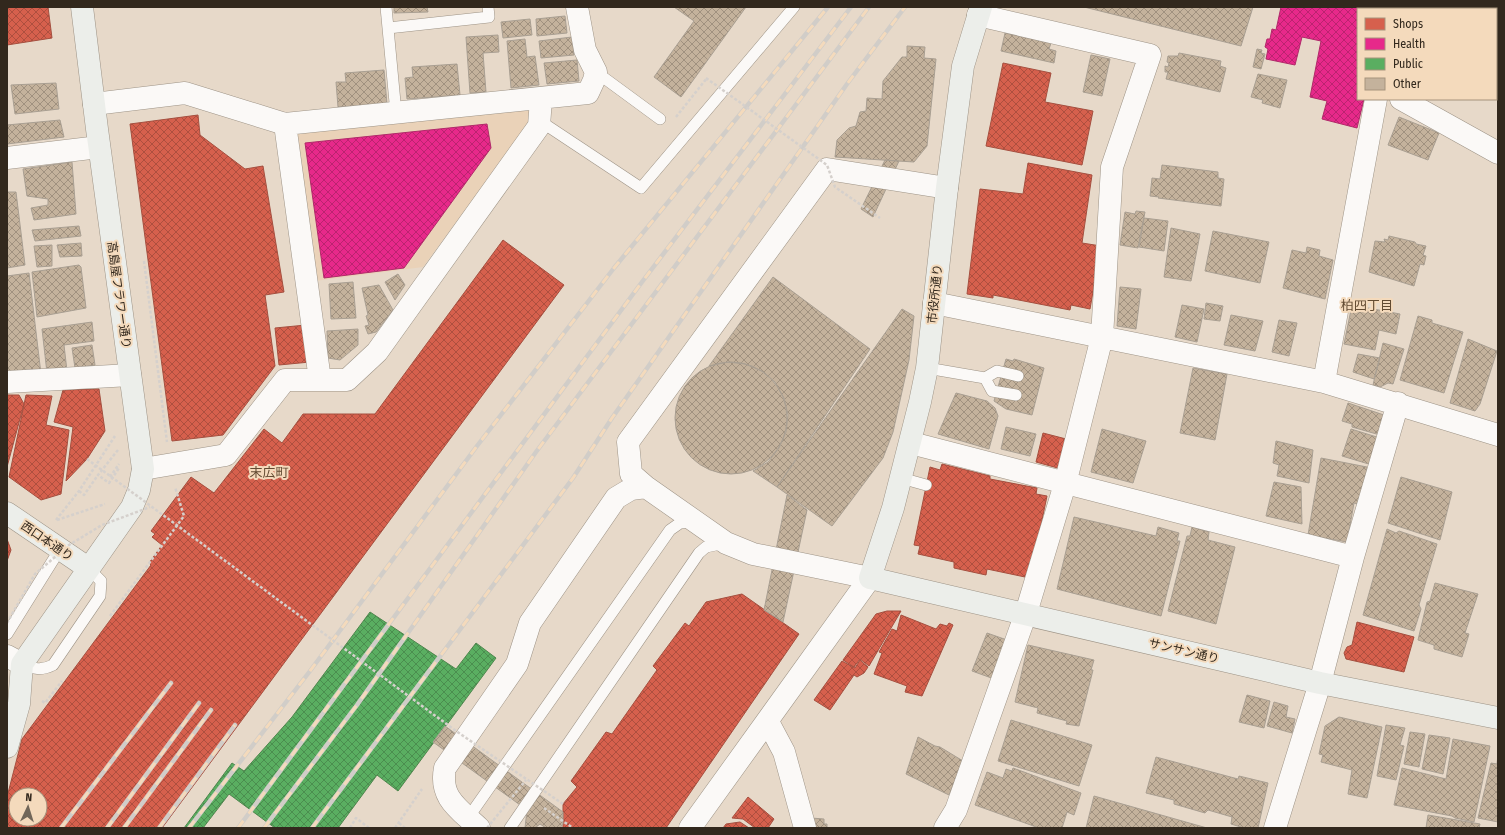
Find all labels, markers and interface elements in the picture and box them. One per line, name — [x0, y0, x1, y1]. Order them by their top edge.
legend — [1357, 8, 1497, 100]
text: Shops — [1393, 17, 1423, 31]
text: Health — [1393, 37, 1425, 51]
text: Public — [1393, 57, 1423, 71]
text: Other — [1393, 77, 1422, 91]
street label: 高島屋フラワー通り — [105, 241, 133, 349]
street label: 市役所通り — [925, 263, 945, 325]
district label: 柏四丁目 — [1341, 298, 1393, 313]
district label: 末広町 — [249, 465, 289, 480]
street label: 西口本通り — [18, 518, 76, 564]
street label: サンサン通り — [1147, 636, 1221, 666]
north arrow — [8, 787, 48, 827]
text: N — [25, 791, 32, 804]

